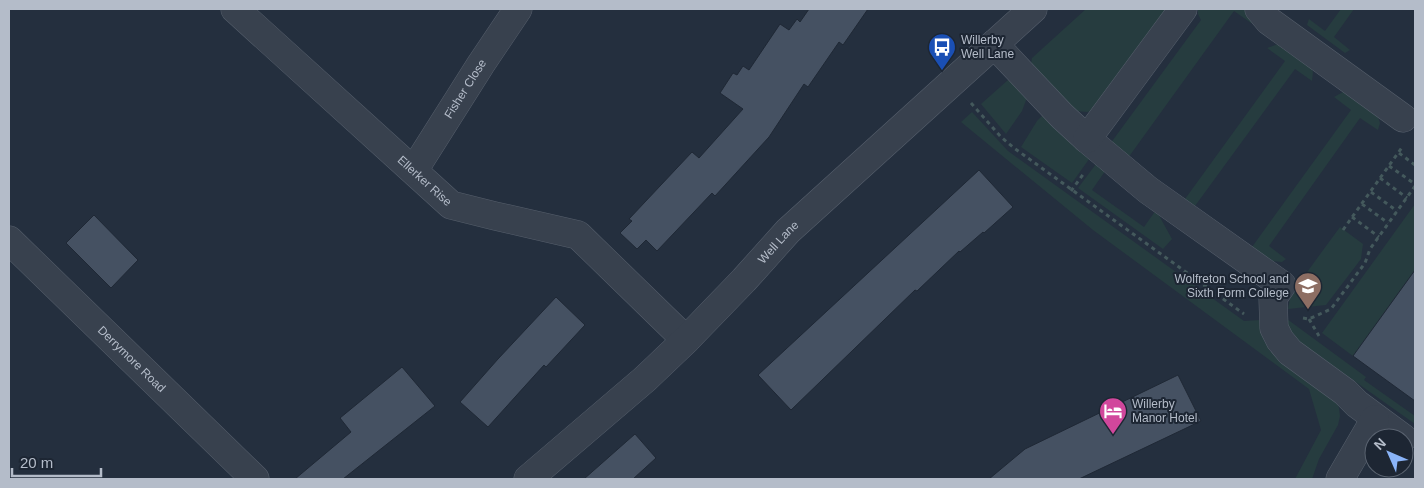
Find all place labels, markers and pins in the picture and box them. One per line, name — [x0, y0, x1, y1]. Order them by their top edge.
bus stop icon: Willerby Well Lane — [927, 32, 957, 71]
place label: Willerby Well Lane — [961, 33, 1014, 61]
school or university icon: Wolfreton School and Sixth Form College — [1293, 271, 1323, 310]
place label: Wolfreton School and Sixth Form College — [1174, 272, 1289, 300]
hotel icon: Willerby Manor Hotel — [1098, 396, 1128, 435]
place label: Willerby Manor Hotel — [1132, 397, 1197, 425]

